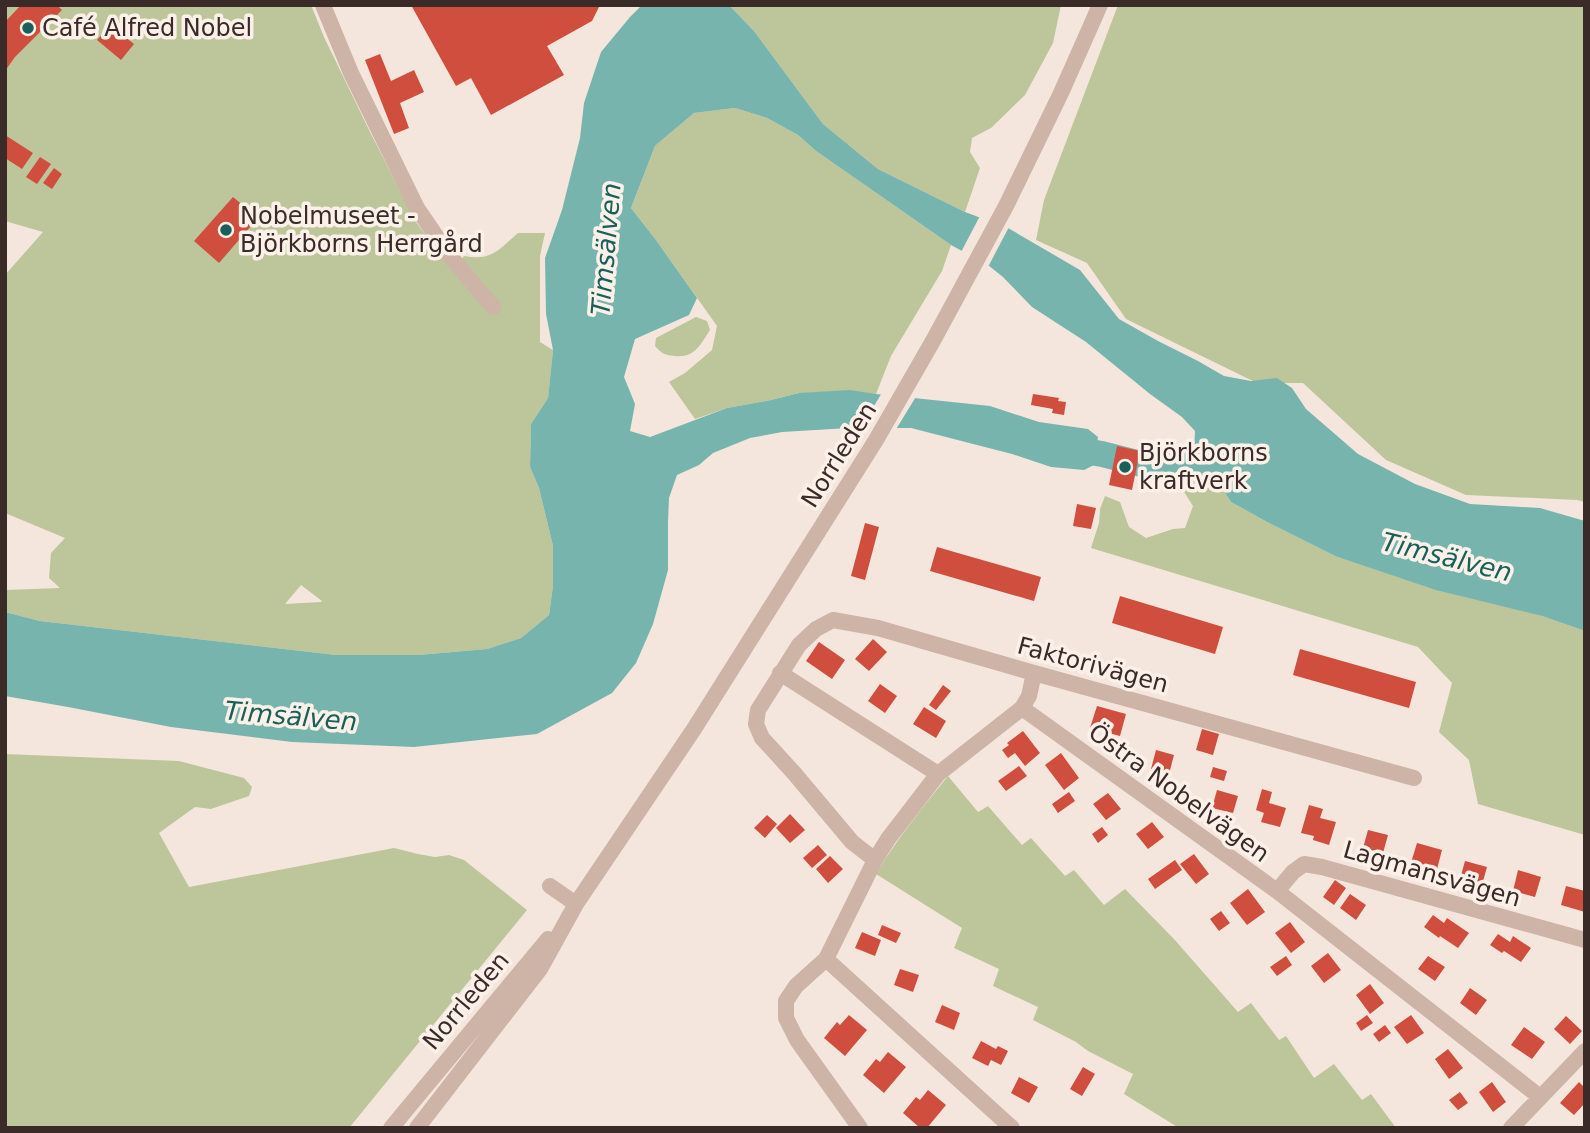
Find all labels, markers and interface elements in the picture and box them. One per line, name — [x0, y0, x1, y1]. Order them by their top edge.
place label: Café Alfred Nobel — [42, 14, 252, 42]
marker: Café Alfred Nobel — [20, 20, 36, 36]
water label: Timsälven — [585, 181, 627, 317]
place label: Nobelmuseet - Björkborns Herrgård — [240, 202, 483, 258]
marker: Nobelmuseet - Björkborns Herrgård — [218, 222, 234, 238]
street label: Norrleden — [796, 397, 882, 513]
place label: Björkborns kraftverk — [1139, 439, 1268, 495]
marker: Björkborns kraftverk — [1117, 459, 1133, 475]
water label: Timsälven — [1379, 526, 1515, 588]
street label: Faktorivägen — [1015, 631, 1171, 699]
water label: Timsälven — [223, 695, 359, 737]
street label: Östra Nobelvägen — [1083, 717, 1275, 868]
street label: Lagmansvägen — [1340, 835, 1524, 913]
street label: Norrleden — [417, 947, 515, 1055]

